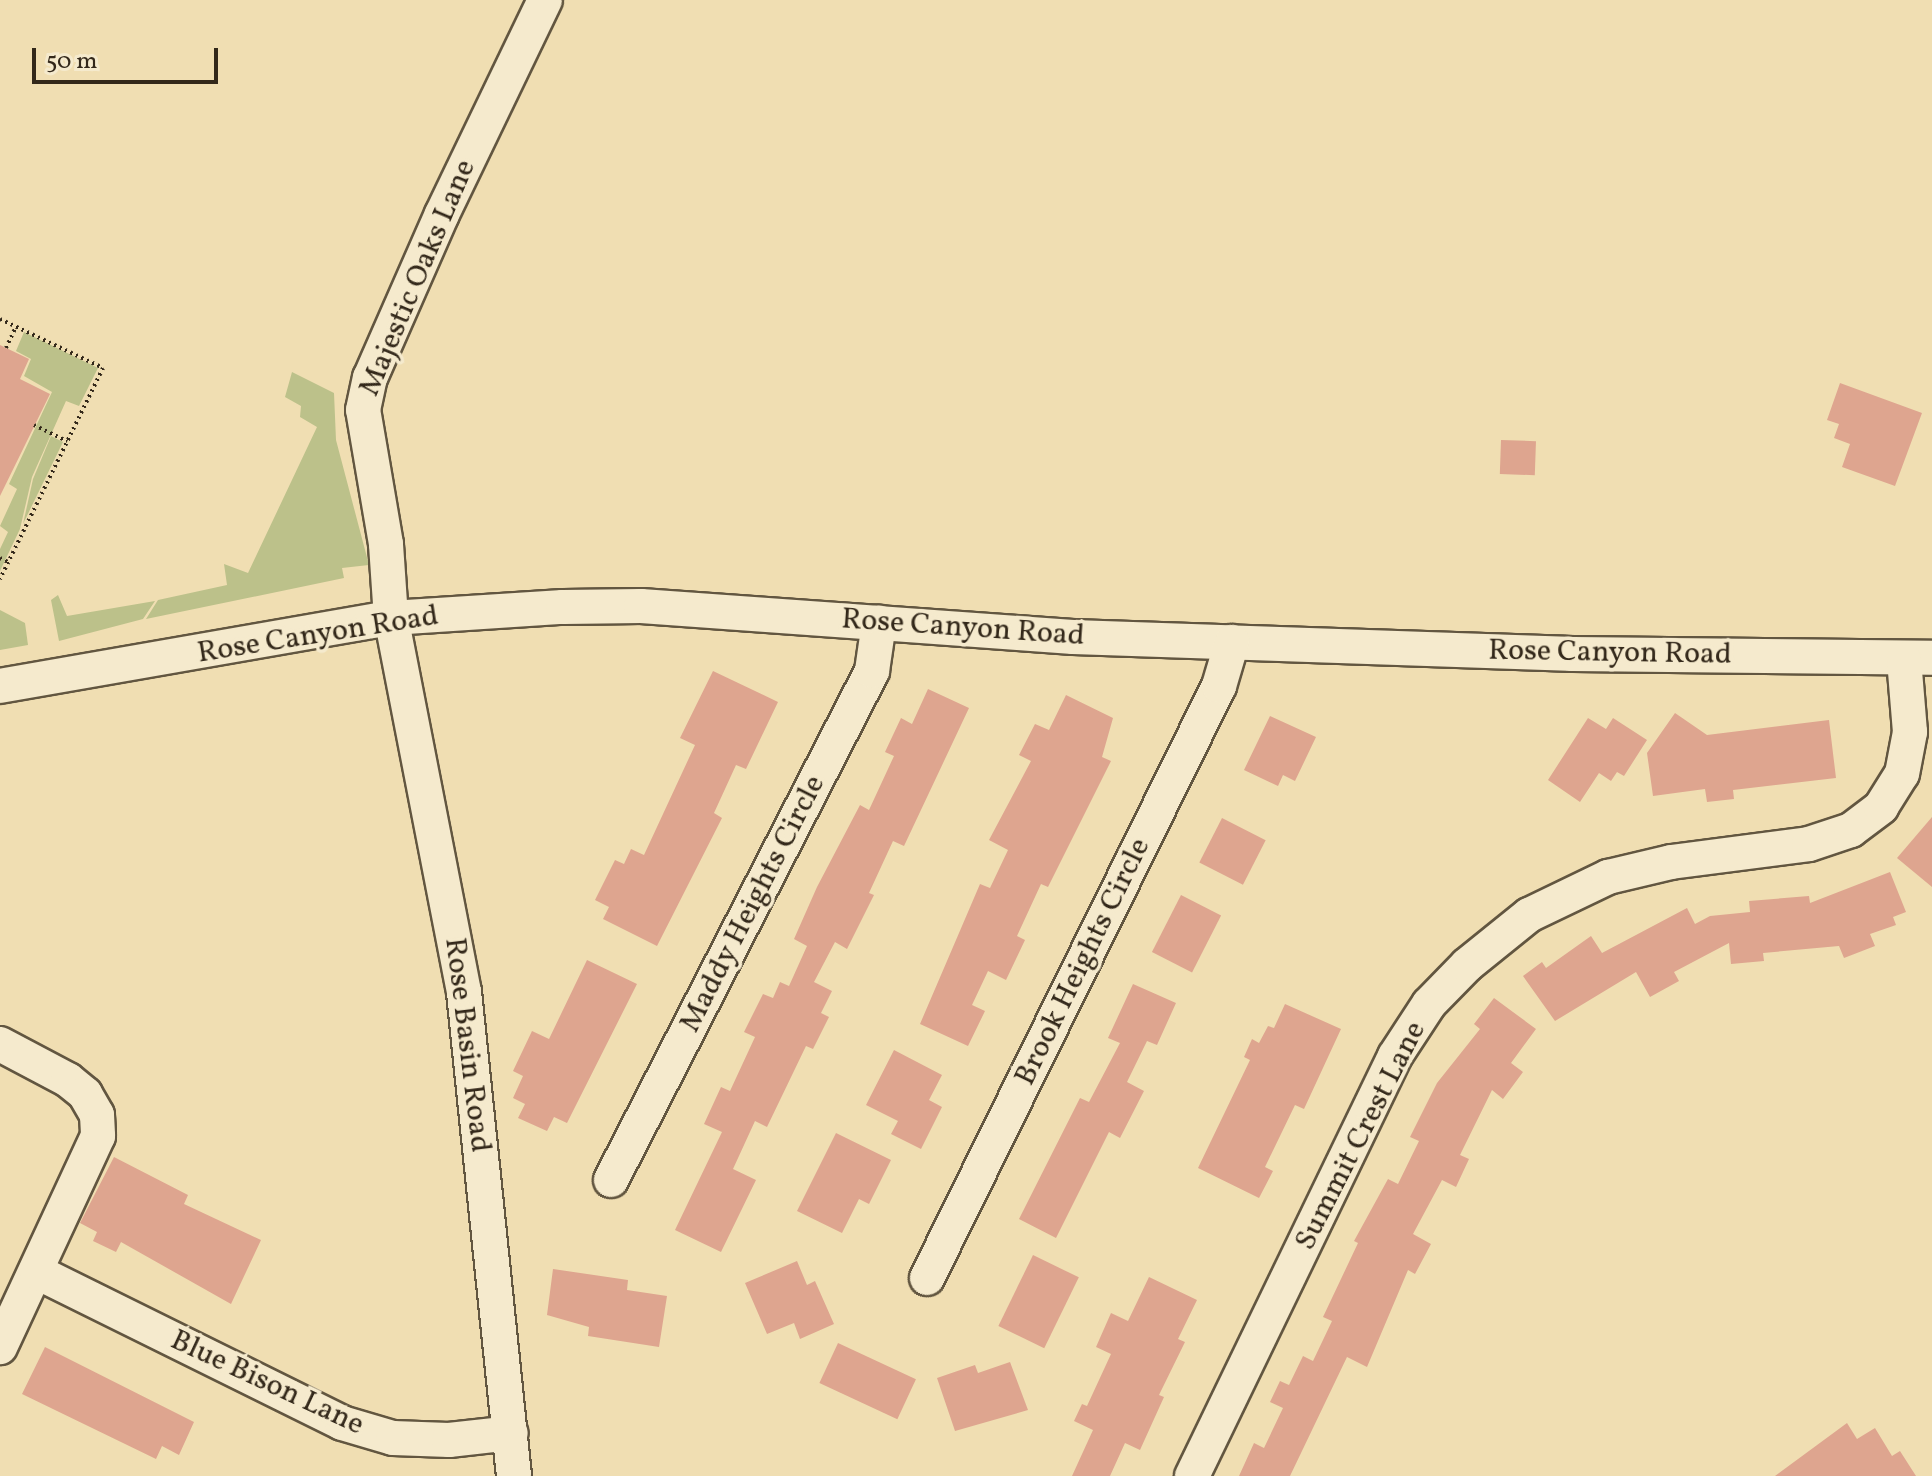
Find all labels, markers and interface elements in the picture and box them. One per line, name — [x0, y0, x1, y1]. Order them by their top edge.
scale bar — [36, 32, 222, 82]
text: 50 m — [46, 45, 98, 79]
street label: Majestic Oaks Lane — [352, 154, 484, 402]
street label: Rose Canyon Road — [195, 598, 441, 672]
street label: Rose Canyon Road — [840, 602, 1086, 654]
street label: Rose Canyon Road — [1488, 633, 1732, 673]
street label: Maddy Heights Circle — [672, 769, 834, 1039]
street label: Brook Heights Circle — [1007, 832, 1159, 1092]
street label: Rose Basin Road — [436, 936, 498, 1154]
street label: Summit Crest Lane — [1288, 1016, 1434, 1256]
street label: Blue Bison Lane — [165, 1323, 369, 1443]

